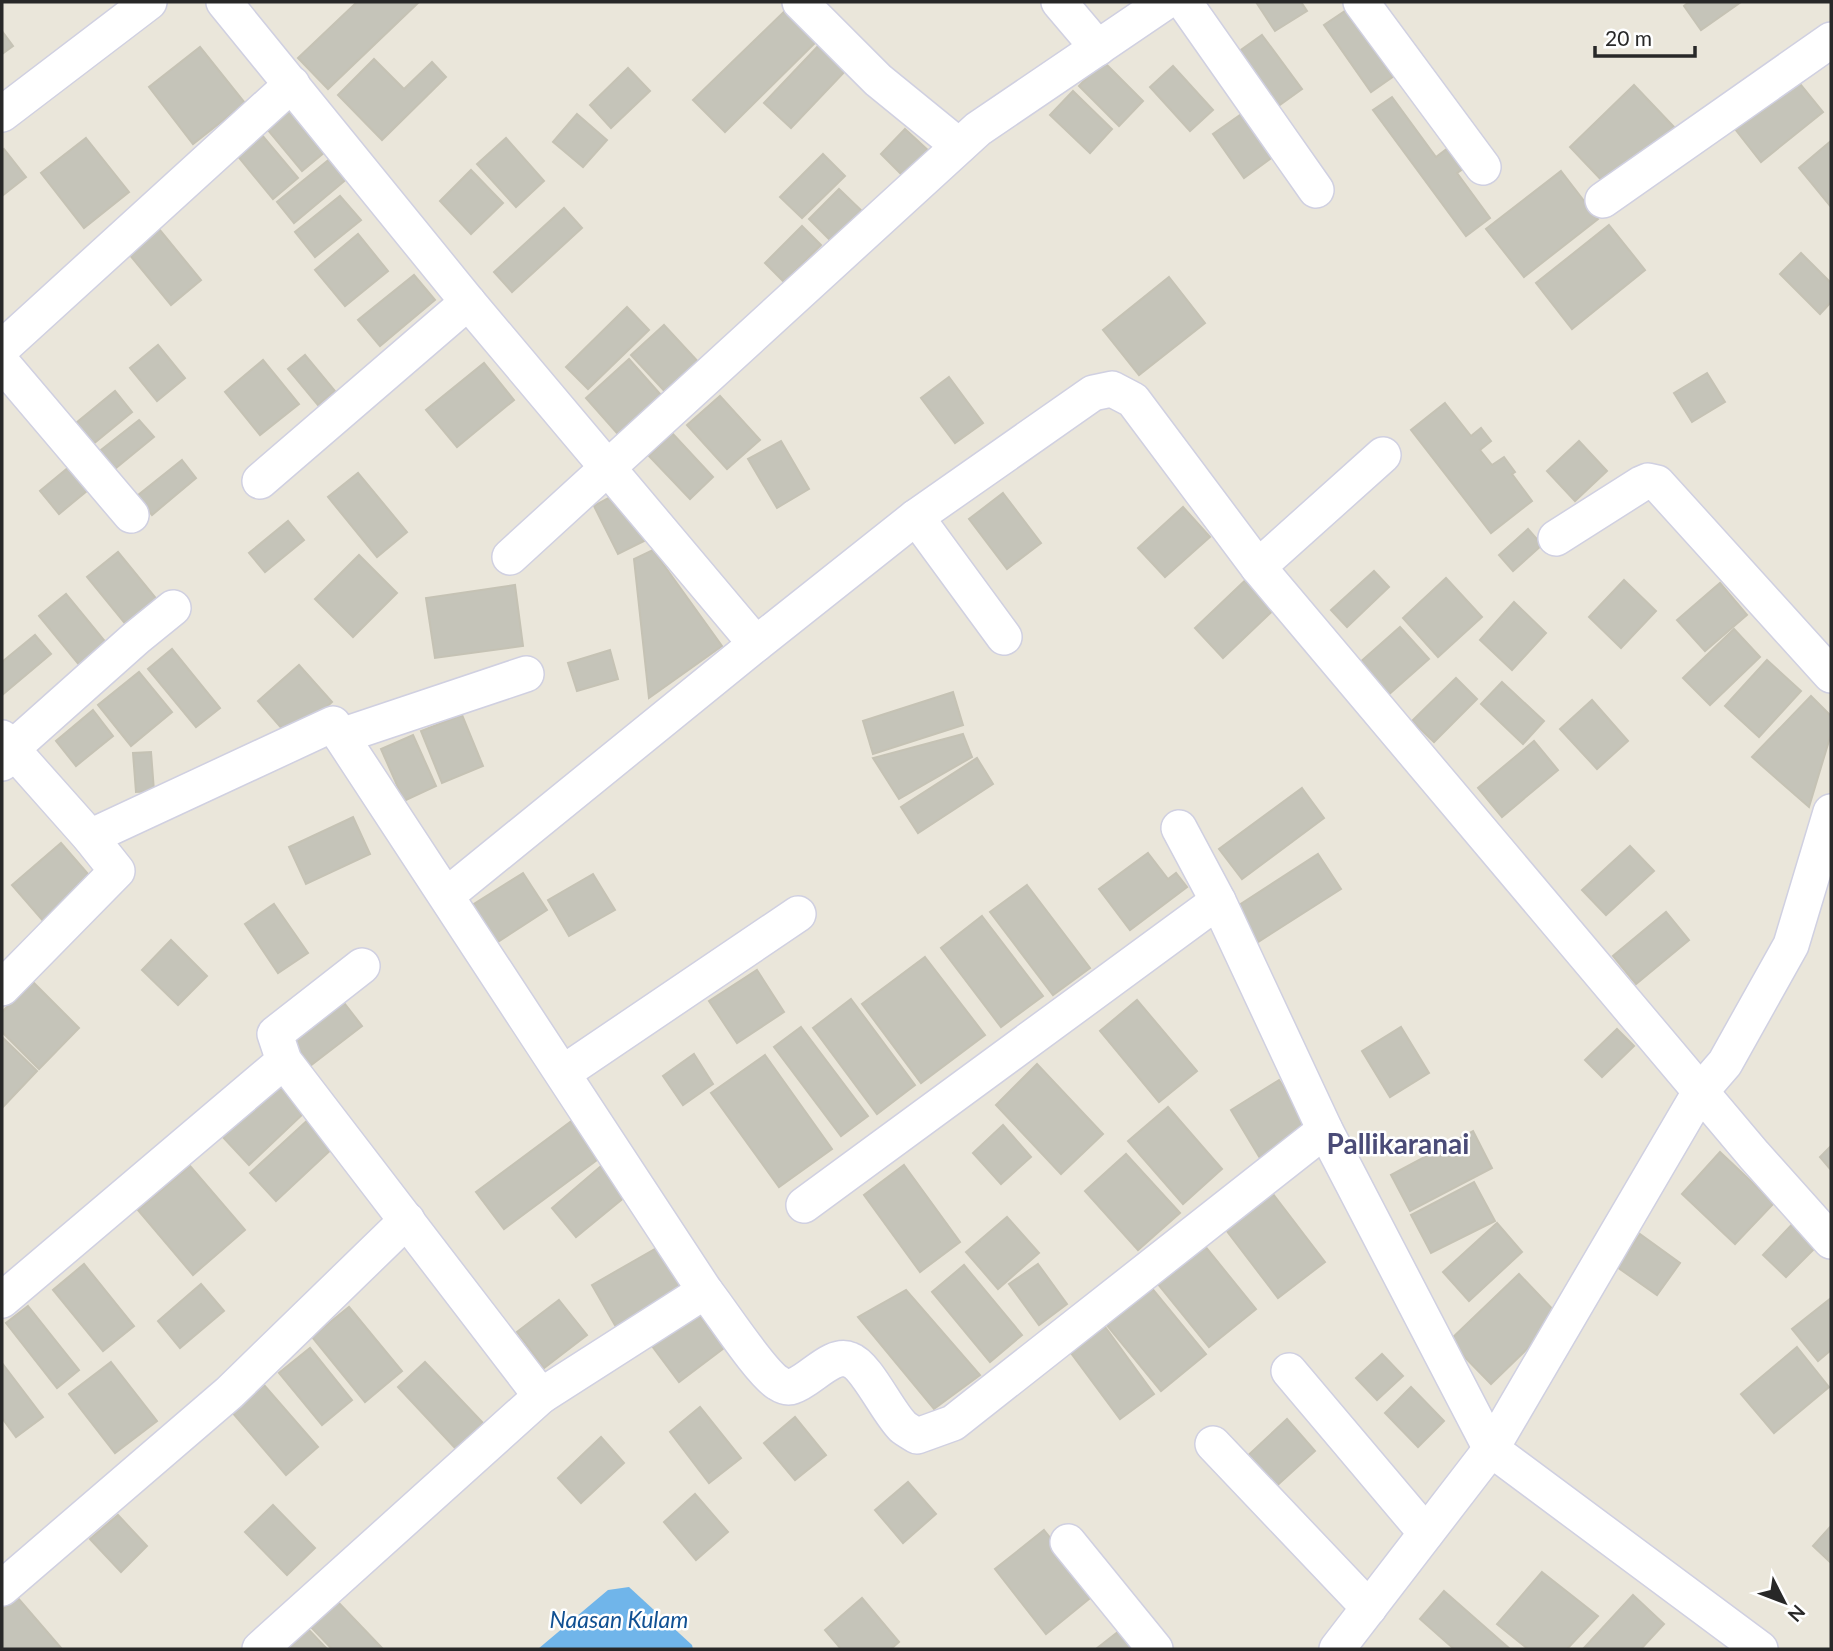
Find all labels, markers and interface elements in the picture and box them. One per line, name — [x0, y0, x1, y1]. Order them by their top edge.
scale bar — [1595, 14, 1695, 58]
text: 20 m — [1605, 25, 1652, 50]
district label: Pallikaranai — [1327, 1126, 1469, 1160]
north arrow — [1749, 1567, 1819, 1637]
text: N — [1784, 1601, 1810, 1627]
water label: Naasan Kulam — [550, 1605, 688, 1633]

